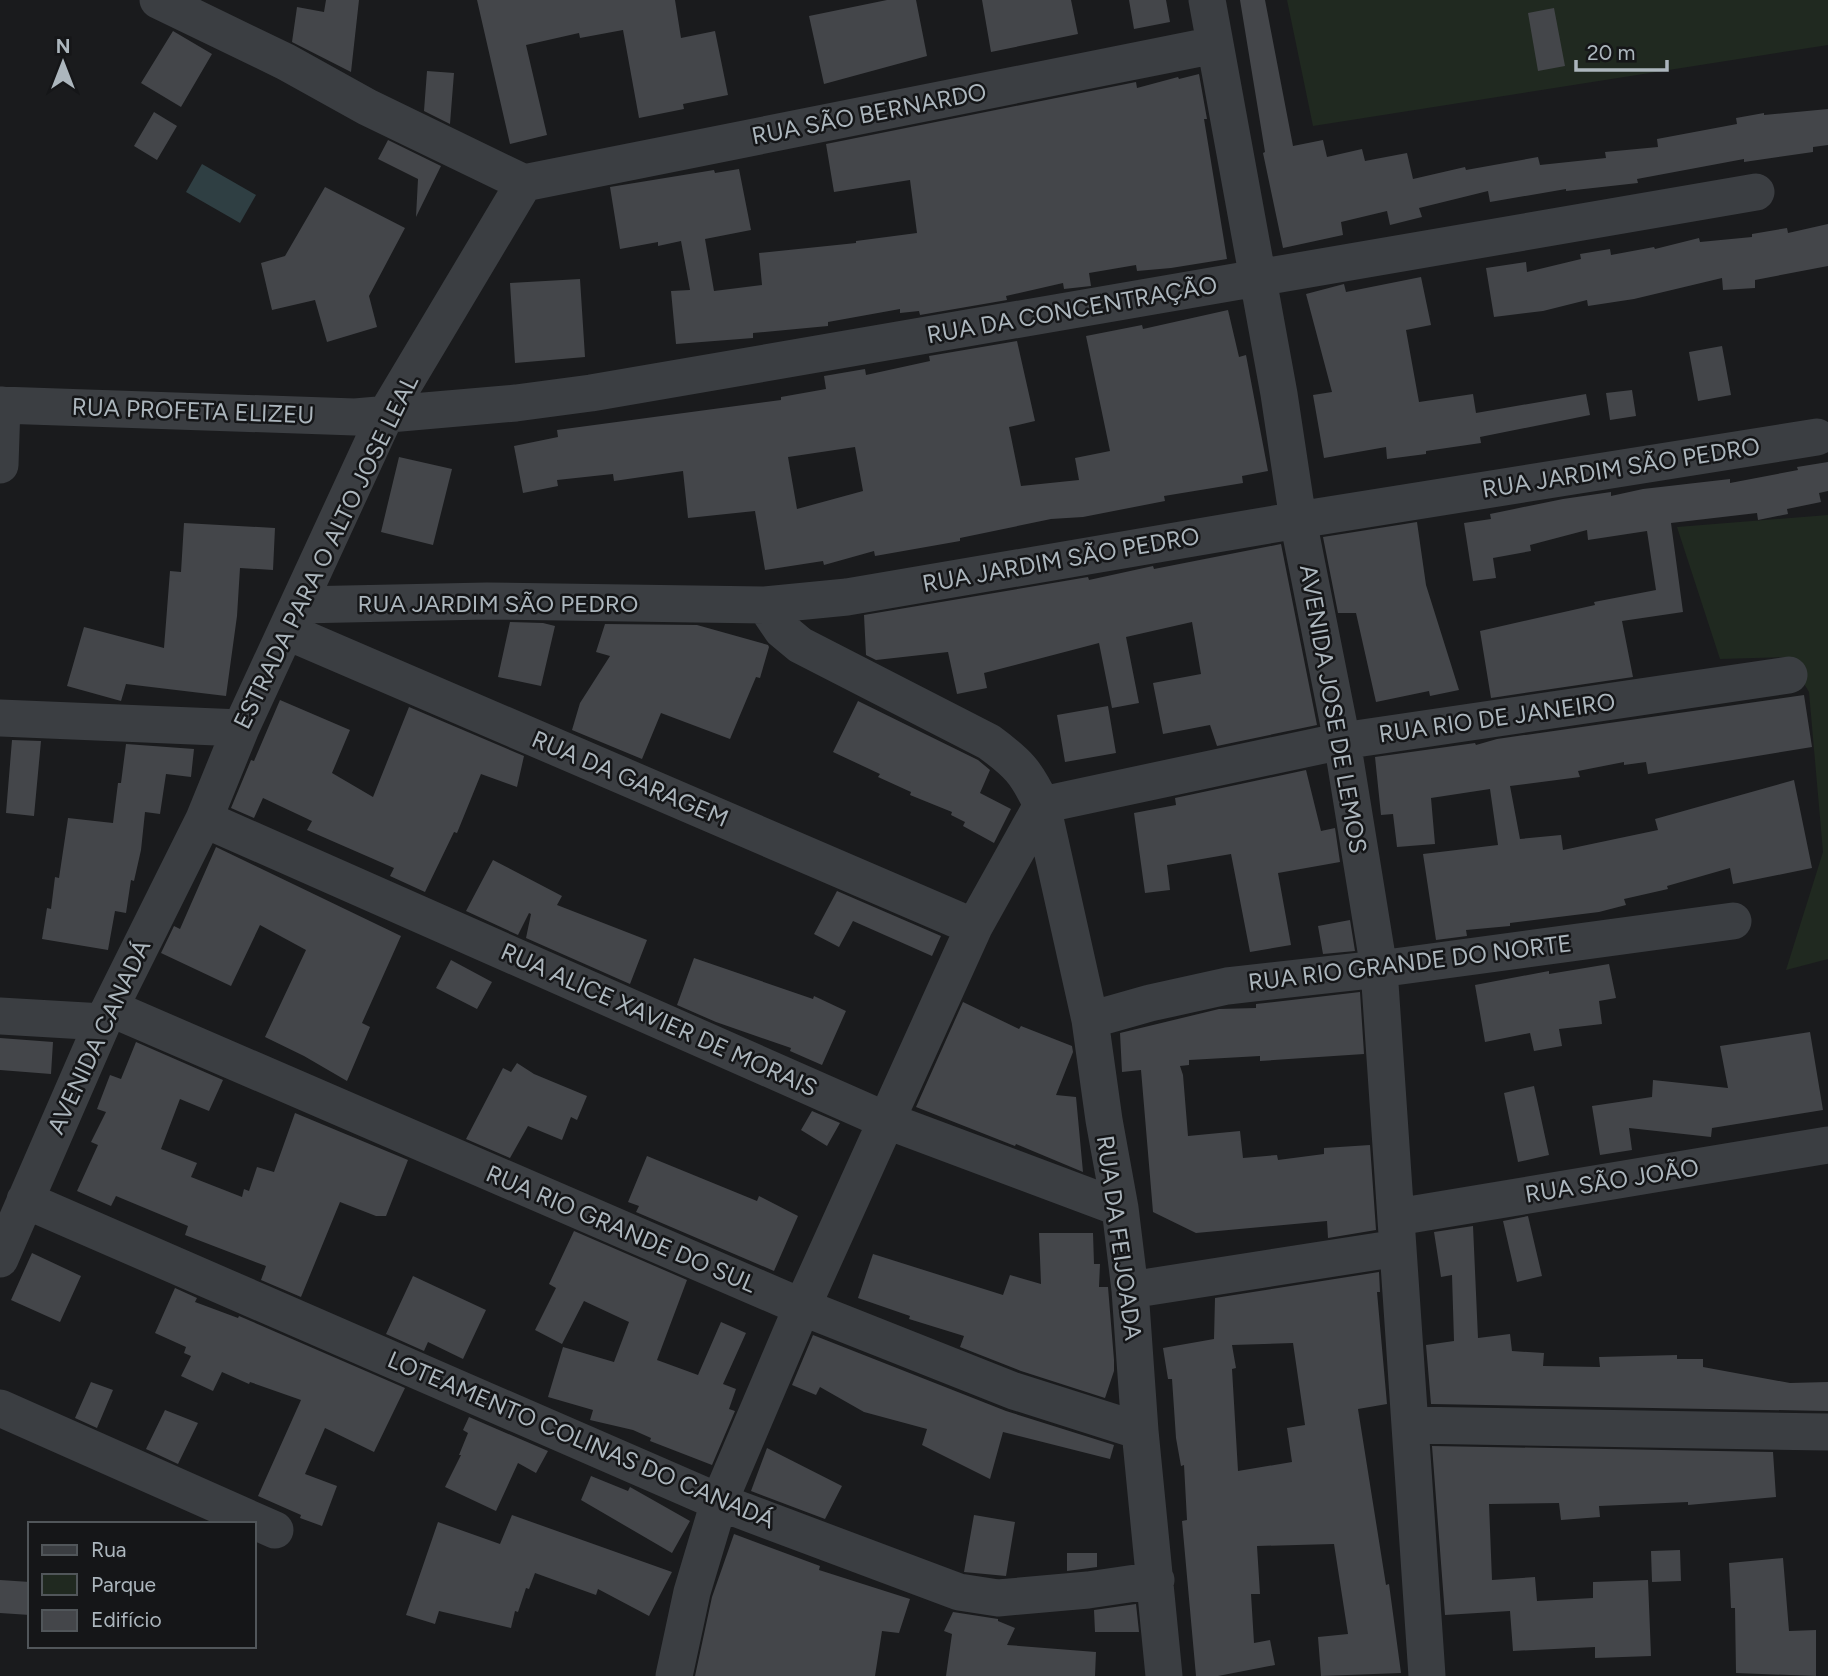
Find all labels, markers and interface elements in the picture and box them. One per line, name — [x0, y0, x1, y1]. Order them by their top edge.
north arrow — [28, 28, 98, 98]
scale bar — [1576, 28, 1667, 72]
text: N — [56, 35, 70, 58]
text: 20 m — [1587, 40, 1635, 65]
street label: RUA SÃO BERNARDO — [749, 77, 989, 151]
street label: RUA DA CONCENTRAÇÃO — [925, 270, 1219, 349]
street label: ESTRADA PARA O ALTO JOSE LEAL — [227, 370, 424, 733]
street label: RUA PROFETA ELIZEU — [71, 392, 315, 429]
street label: RUA JARDIM SÃO PEDRO — [1480, 431, 1762, 504]
street label: RUA JARDIM SÃO PEDRO — [920, 521, 1202, 598]
street label: AVENIDA JOSE DE LEMOS — [1294, 562, 1373, 856]
street label: RUA JARDIM SÃO PEDRO — [358, 589, 638, 618]
street label: RUA RIO DE JANEIRO — [1377, 687, 1617, 748]
street label: RUA DA GARAGEM — [528, 724, 733, 833]
street label: RUA RIO GRANDE DO NORTE — [1247, 928, 1573, 997]
street label: AVENIDA CANADÁ — [41, 934, 157, 1139]
street label: RUA ALICE XAVIER DE MORAIS — [497, 936, 822, 1103]
street label: RUA DA FEIJOADA — [1091, 1134, 1148, 1343]
street label: RUA SÃO JOÃO — [1523, 1152, 1701, 1209]
street label: RUA RIO GRANDE DO SUL — [482, 1158, 761, 1299]
street label: LOTEAMENTO COLINAS DO CANADÁ — [383, 1345, 780, 1535]
legend — [28, 1522, 256, 1648]
text: Rua — [91, 1537, 127, 1562]
text: Parque — [91, 1572, 156, 1597]
text: Edifício — [91, 1607, 162, 1632]

